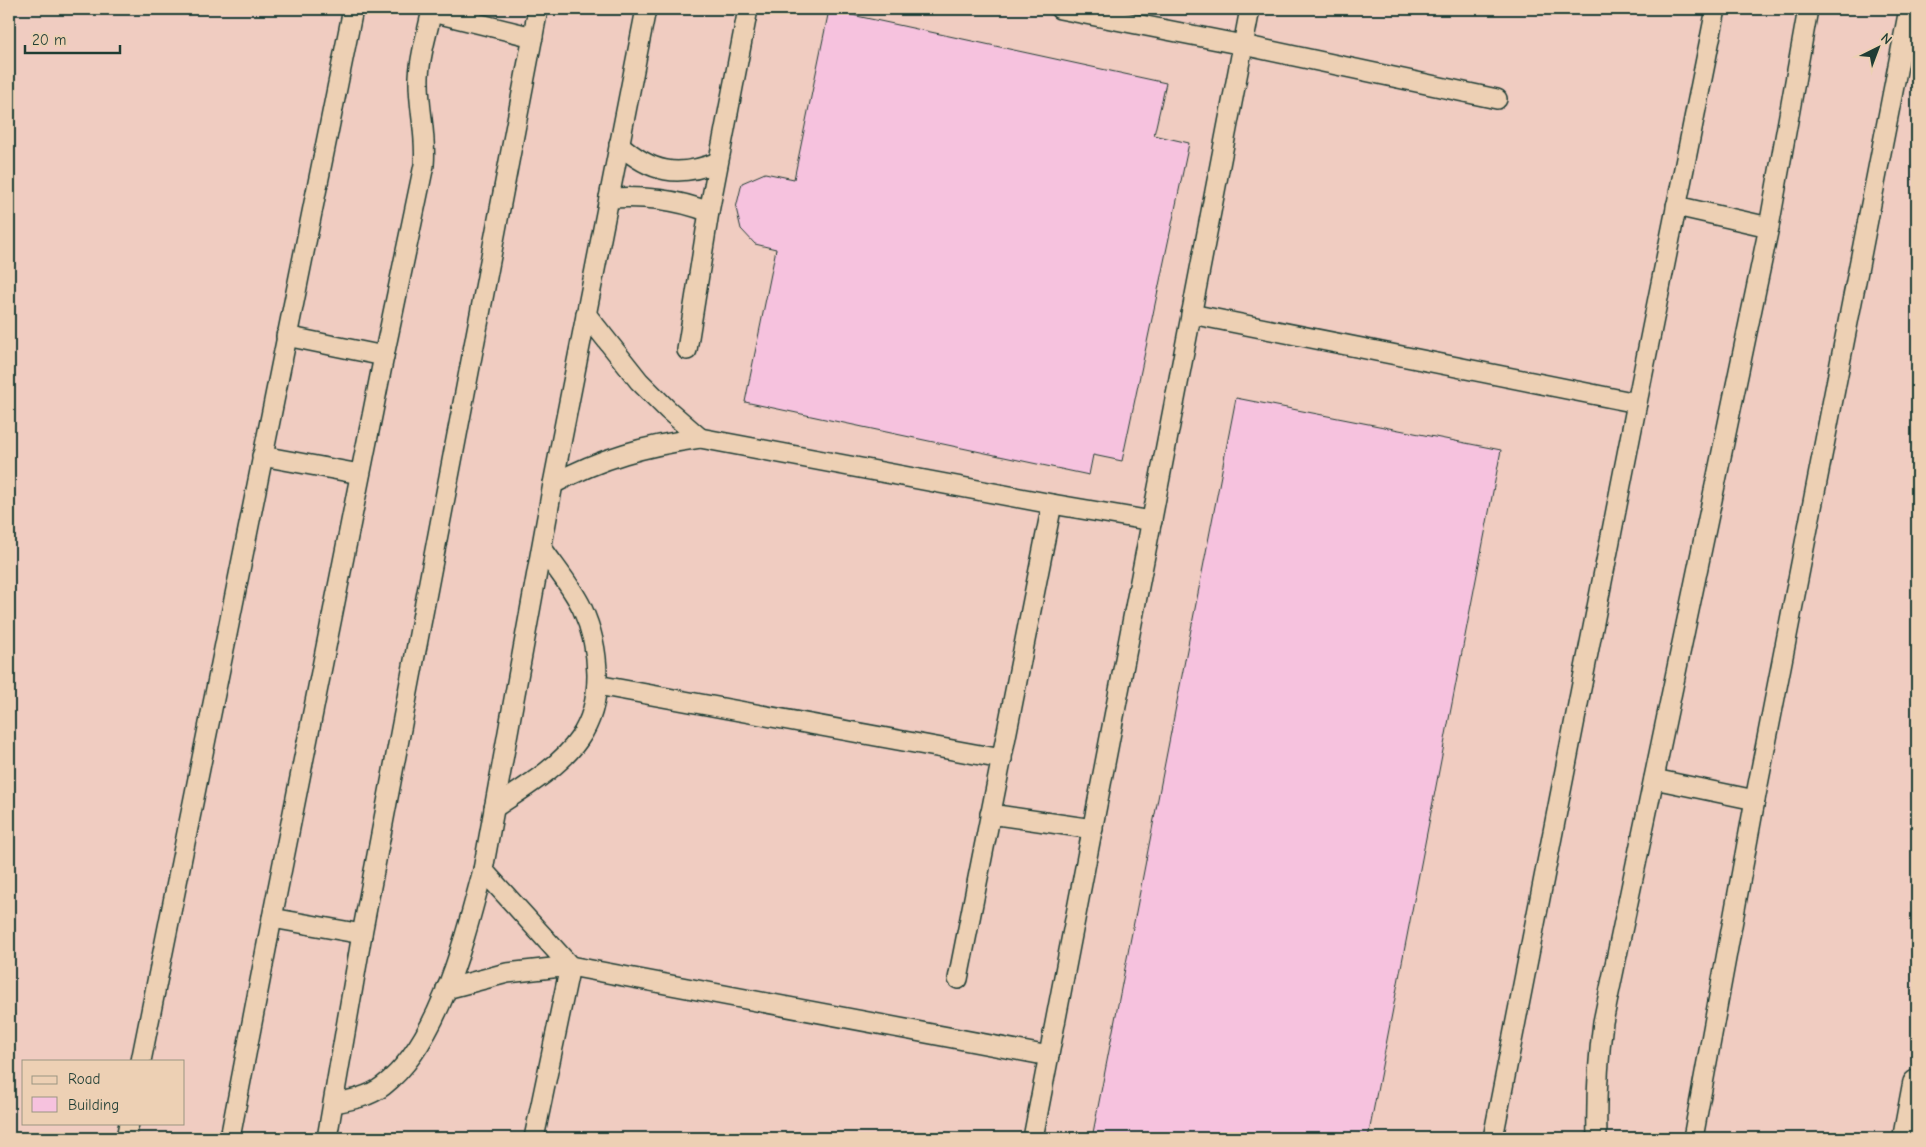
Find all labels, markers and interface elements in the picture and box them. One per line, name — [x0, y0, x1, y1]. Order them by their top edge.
scale bar — [25, 22, 120, 54]
north arrow — [1854, 22, 1904, 72]
text: N — [1877, 29, 1895, 48]
text: 20 m — [32, 31, 66, 49]
legend — [22, 1060, 185, 1124]
text: Road — [68, 1070, 100, 1088]
text: Building — [68, 1096, 119, 1114]

